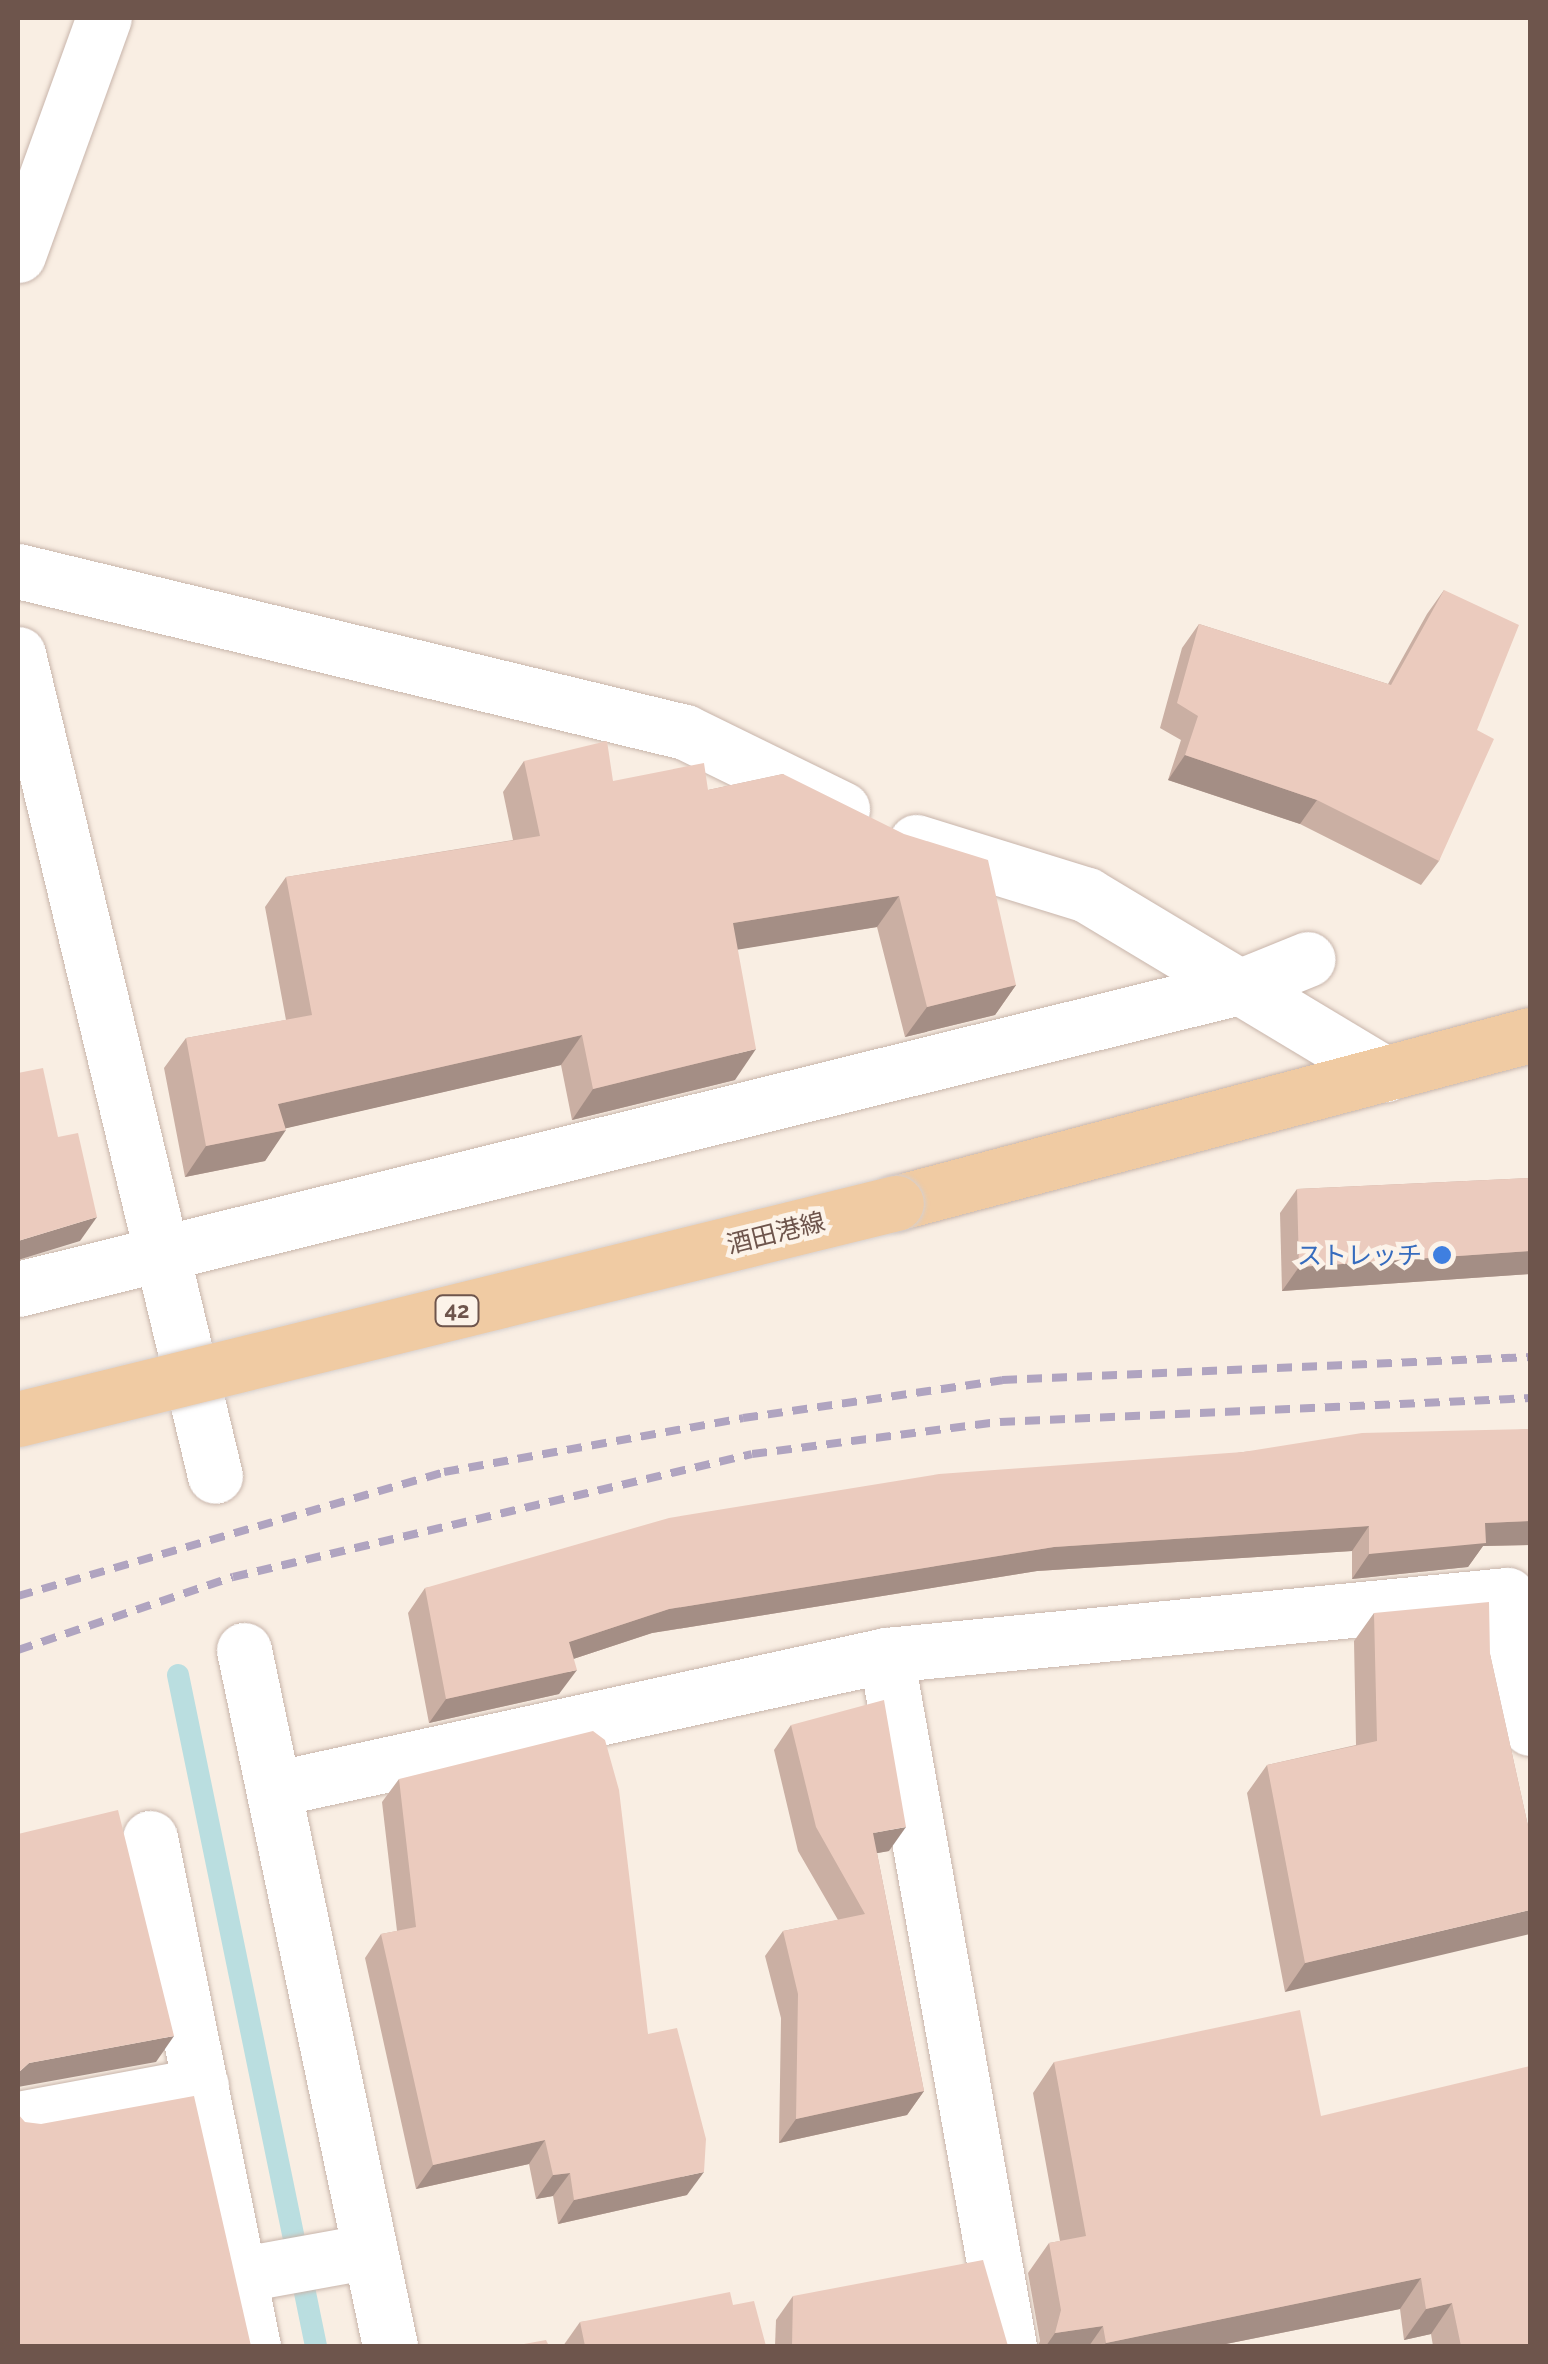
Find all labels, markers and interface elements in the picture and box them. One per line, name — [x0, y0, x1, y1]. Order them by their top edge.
street label: 酒田港線 — [724, 1206, 828, 1260]
place label: ストレッチ — [1297, 1240, 1422, 1270]
marker: ストレッチ — [1431, 1244, 1453, 1266]
road number: 42 — [434, 1294, 480, 1328]

